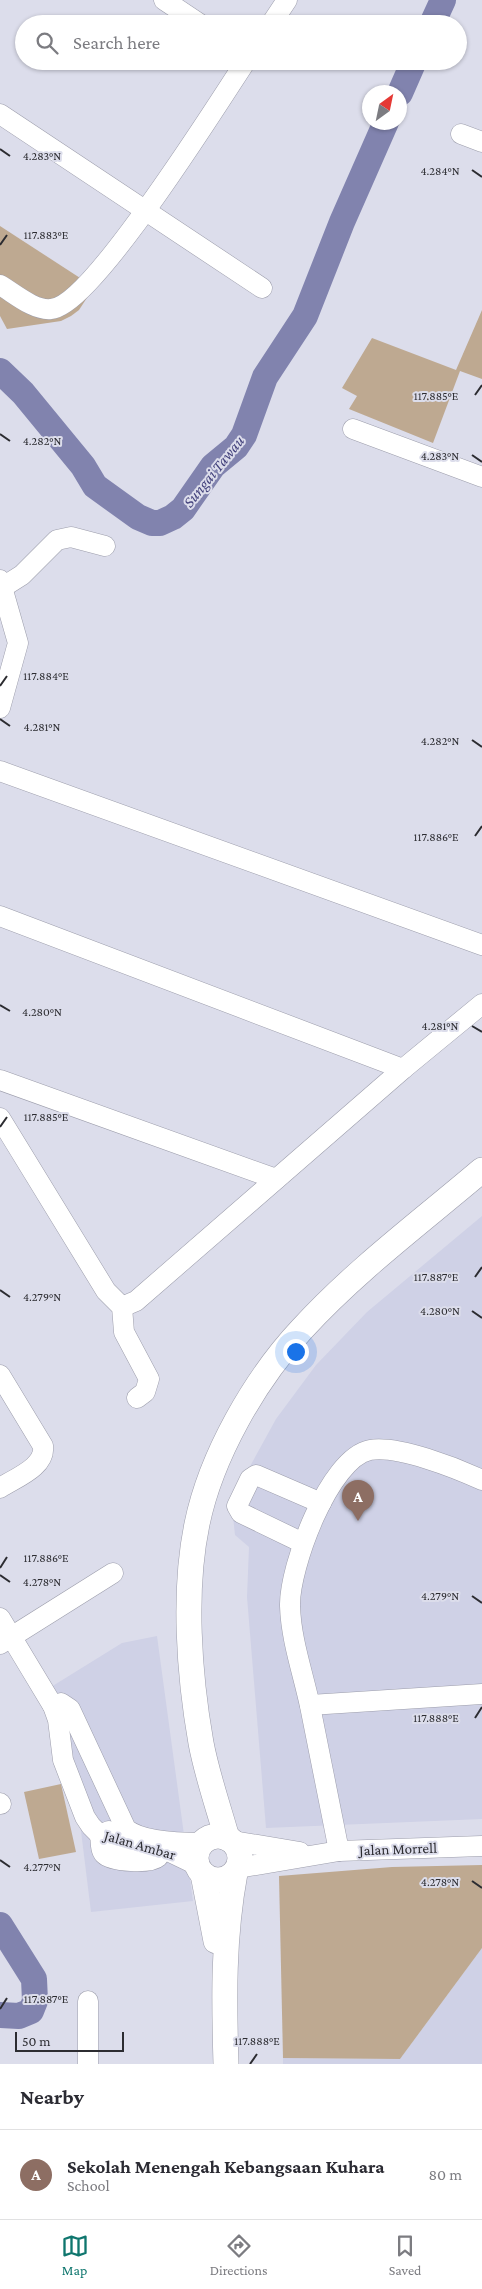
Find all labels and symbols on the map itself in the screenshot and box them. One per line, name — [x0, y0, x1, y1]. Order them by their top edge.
north arrow — [362, 85, 407, 130]
text: 4.283°N — [23, 149, 61, 163]
text: 4.284°N — [420, 164, 460, 178]
text: 117.883°E — [24, 228, 69, 242]
text: 117.885°E — [414, 389, 459, 403]
water label: Sungai Tawau — [180, 432, 248, 511]
text: 4.282°N — [23, 434, 61, 448]
text: 4.283°N — [421, 449, 459, 463]
text: 117.884°E — [23, 669, 69, 683]
text: 4.281°N — [24, 720, 61, 734]
text: 4.282°N — [421, 734, 459, 748]
text: 117.886°E — [414, 830, 459, 844]
text: 4.280°N — [22, 1005, 62, 1019]
text: 4.281°N — [422, 1019, 459, 1033]
text: 117.885°E — [24, 1110, 69, 1124]
text: 117.887°E — [414, 1270, 459, 1284]
text: 4.279°N — [23, 1290, 61, 1304]
text: 4.280°N — [420, 1304, 460, 1318]
your location — [283, 1339, 309, 1365]
pin: A — [342, 1480, 374, 1521]
text: 117.886°E — [24, 1551, 69, 1565]
text: 4.278°N — [23, 1575, 61, 1589]
text: 4.279°N — [421, 1589, 459, 1603]
text: 117.888°E — [413, 1711, 459, 1725]
street label: Jalan Ambar — [100, 1827, 178, 1864]
street label: Jalan Morrell — [357, 1840, 437, 1859]
text: 4.277°N — [23, 1860, 61, 1874]
text: 4.278°N — [421, 1875, 459, 1889]
text: 117.887°E — [24, 1992, 69, 2006]
scale bar — [15, 2029, 124, 2052]
text: 117.888°E — [234, 2034, 280, 2048]

